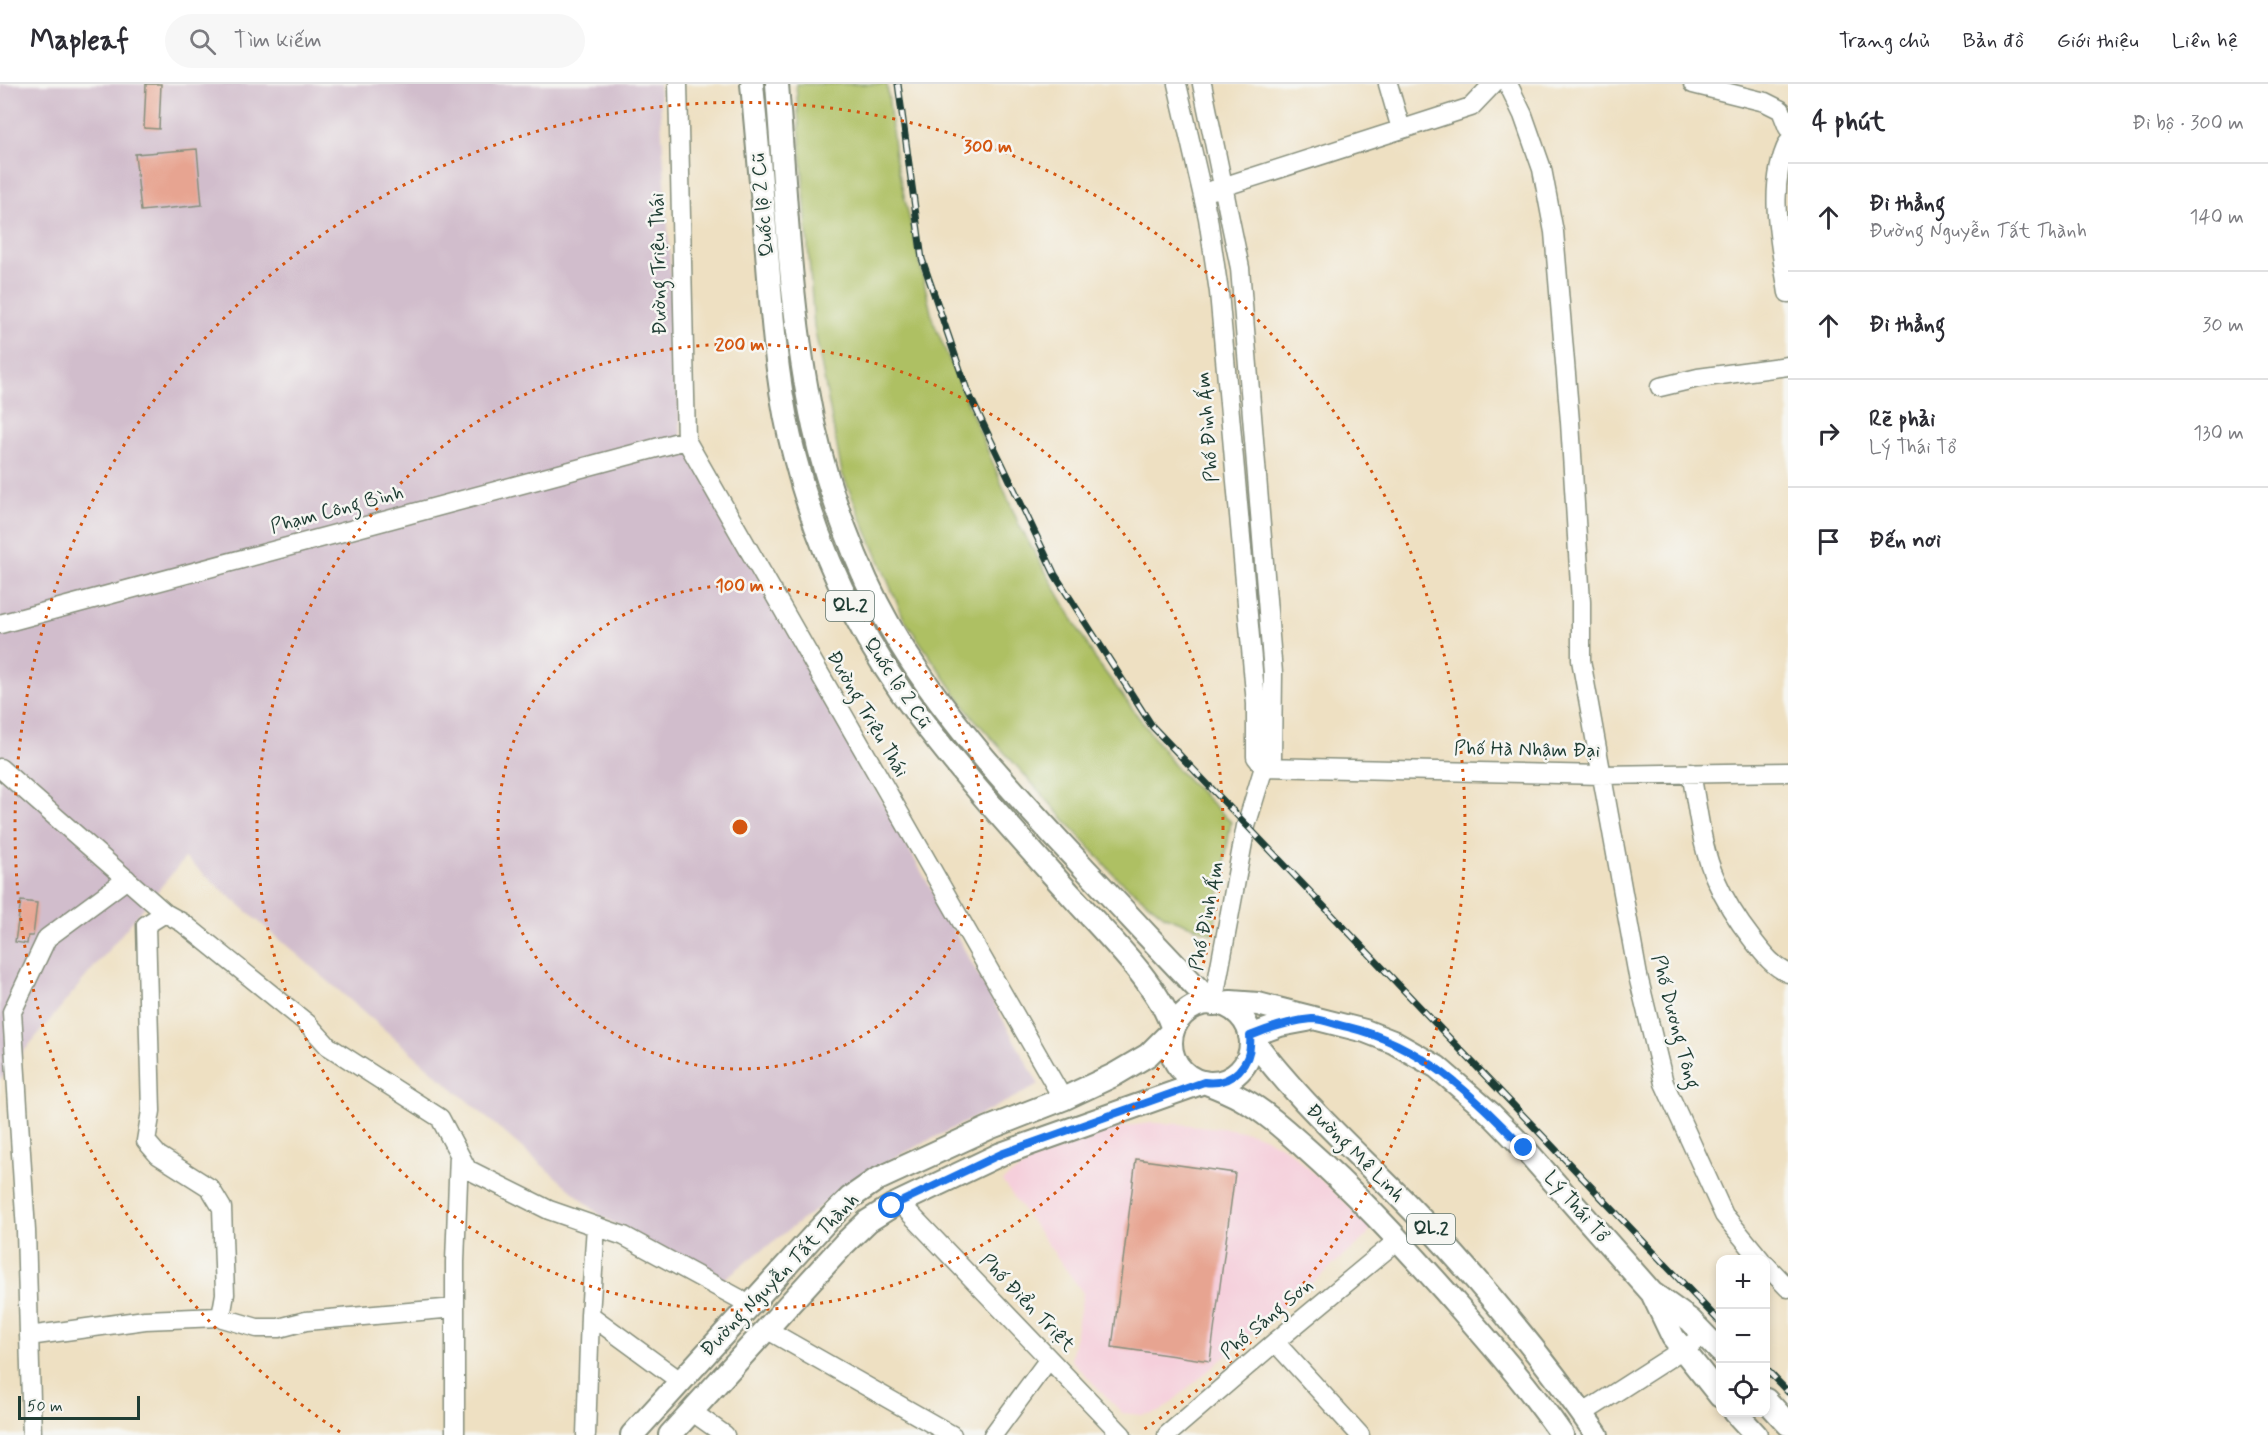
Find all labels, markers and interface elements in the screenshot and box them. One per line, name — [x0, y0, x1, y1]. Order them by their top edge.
search box — [165, 14, 585, 68]
text: Mapleaf — [30, 23, 129, 60]
icon: search — [186, 25, 219, 58]
text: Tìm kiếm — [234, 27, 322, 55]
text: Trang chủ — [1839, 27, 1930, 55]
text: Bản đồ — [1963, 27, 2024, 55]
text: Giới thiệu — [2057, 27, 2139, 55]
text: Liên hệ — [2172, 27, 2238, 55]
text: 4 phút — [1812, 106, 1885, 140]
text: Đi bộ · 300 m — [2132, 110, 2244, 137]
text: 300 m — [964, 135, 1012, 159]
street label: Quốc lộ 2 Cũ — [745, 152, 781, 258]
text: Đi thẳng — [1869, 190, 1945, 218]
street label: Đường Triệu Thái — [644, 193, 676, 335]
icon: ahead — [1812, 201, 1845, 234]
text: 140 m — [2190, 204, 2244, 231]
text: Đường Nguyễn Tất Thành — [1869, 218, 2087, 245]
icon: ahead — [1812, 309, 1845, 342]
text: Đi thẳng — [1869, 311, 1945, 339]
text: 30 m — [2202, 312, 2244, 339]
text: 200 m — [715, 333, 765, 357]
street label: Phố Đình Ấm — [1190, 371, 1226, 483]
text: Rẽ phải — [1869, 406, 1935, 434]
icon: right — [1812, 417, 1845, 450]
text: 130 m — [2193, 420, 2244, 447]
text: Lý Thái Tổ — [1869, 434, 1956, 461]
street label: Phạm Công Bình — [267, 479, 407, 543]
icon: arrive — [1812, 525, 1845, 558]
text: Đến nơi — [1869, 527, 1941, 555]
text: 100 m — [716, 574, 764, 598]
road number: QL.2 — [826, 591, 874, 621]
street label: Quốc lộ 2 Cũ — [857, 632, 937, 734]
street label: Đường Triệu Thái — [818, 646, 914, 783]
street label: Phố Hà Nhậm Đại — [1454, 735, 1600, 765]
centre of rings — [730, 817, 750, 837]
street label: Phố Đình Ấm — [1183, 859, 1231, 973]
street label: Phố Dương Tông — [1642, 952, 1706, 1093]
street label: Đường Mê Linh — [1298, 1098, 1410, 1210]
route end — [1510, 1134, 1536, 1160]
street label: Lý Thái Tổ — [1537, 1165, 1615, 1249]
street label: Đường Nguyễn Tất Thành — [695, 1187, 867, 1364]
route start — [878, 1192, 904, 1218]
road number: QL.2 — [1407, 1214, 1455, 1244]
street label: Phố Điển Triệt — [973, 1248, 1081, 1358]
map controls — [1716, 1255, 1770, 1417]
button: + — [1716, 1255, 1770, 1309]
street label: Phố Sáng Sơn — [1215, 1272, 1320, 1367]
button: − — [1716, 1309, 1770, 1363]
button: locate — [1716, 1363, 1770, 1417]
scale bar — [18, 1393, 140, 1420]
text: 50 m — [27, 1396, 63, 1417]

